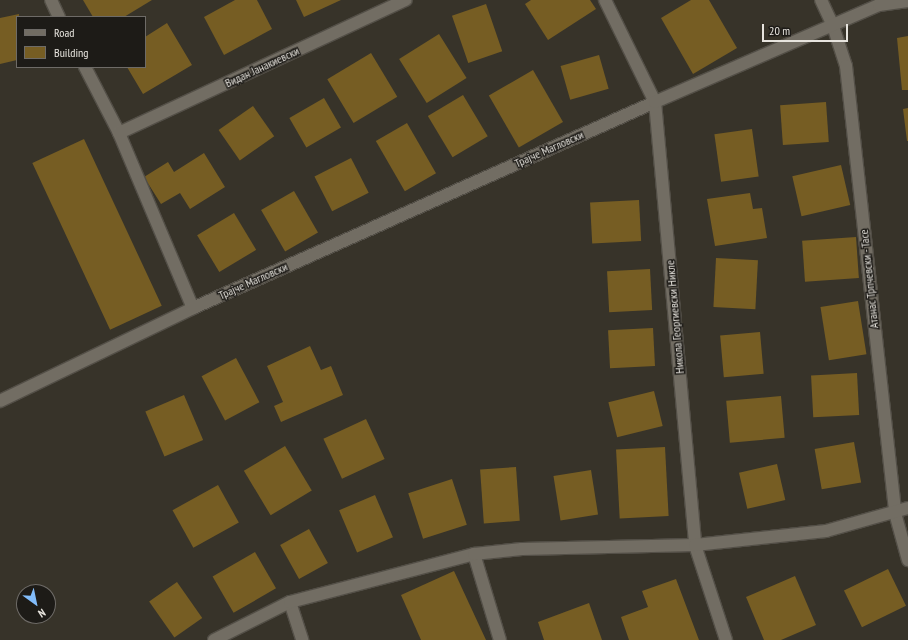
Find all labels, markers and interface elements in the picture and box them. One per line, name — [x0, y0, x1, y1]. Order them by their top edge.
legend — [16, 16, 146, 68]
scale bar — [764, 16, 850, 42]
text: 20 m — [769, 23, 790, 38]
text: Road — [54, 25, 74, 40]
street label: Видан Јанакиевски — [223, 44, 301, 90]
text: Building — [54, 45, 89, 60]
street label: Трајче Магловски — [512, 127, 586, 171]
street label: Атанас Трпчевски - Тасе — [857, 228, 881, 330]
street label: Трајче Магловски — [216, 259, 290, 303]
street label: Никола Георгиевски Никле — [663, 260, 687, 374]
north arrow — [16, 584, 56, 624]
text: N — [36, 606, 48, 621]

